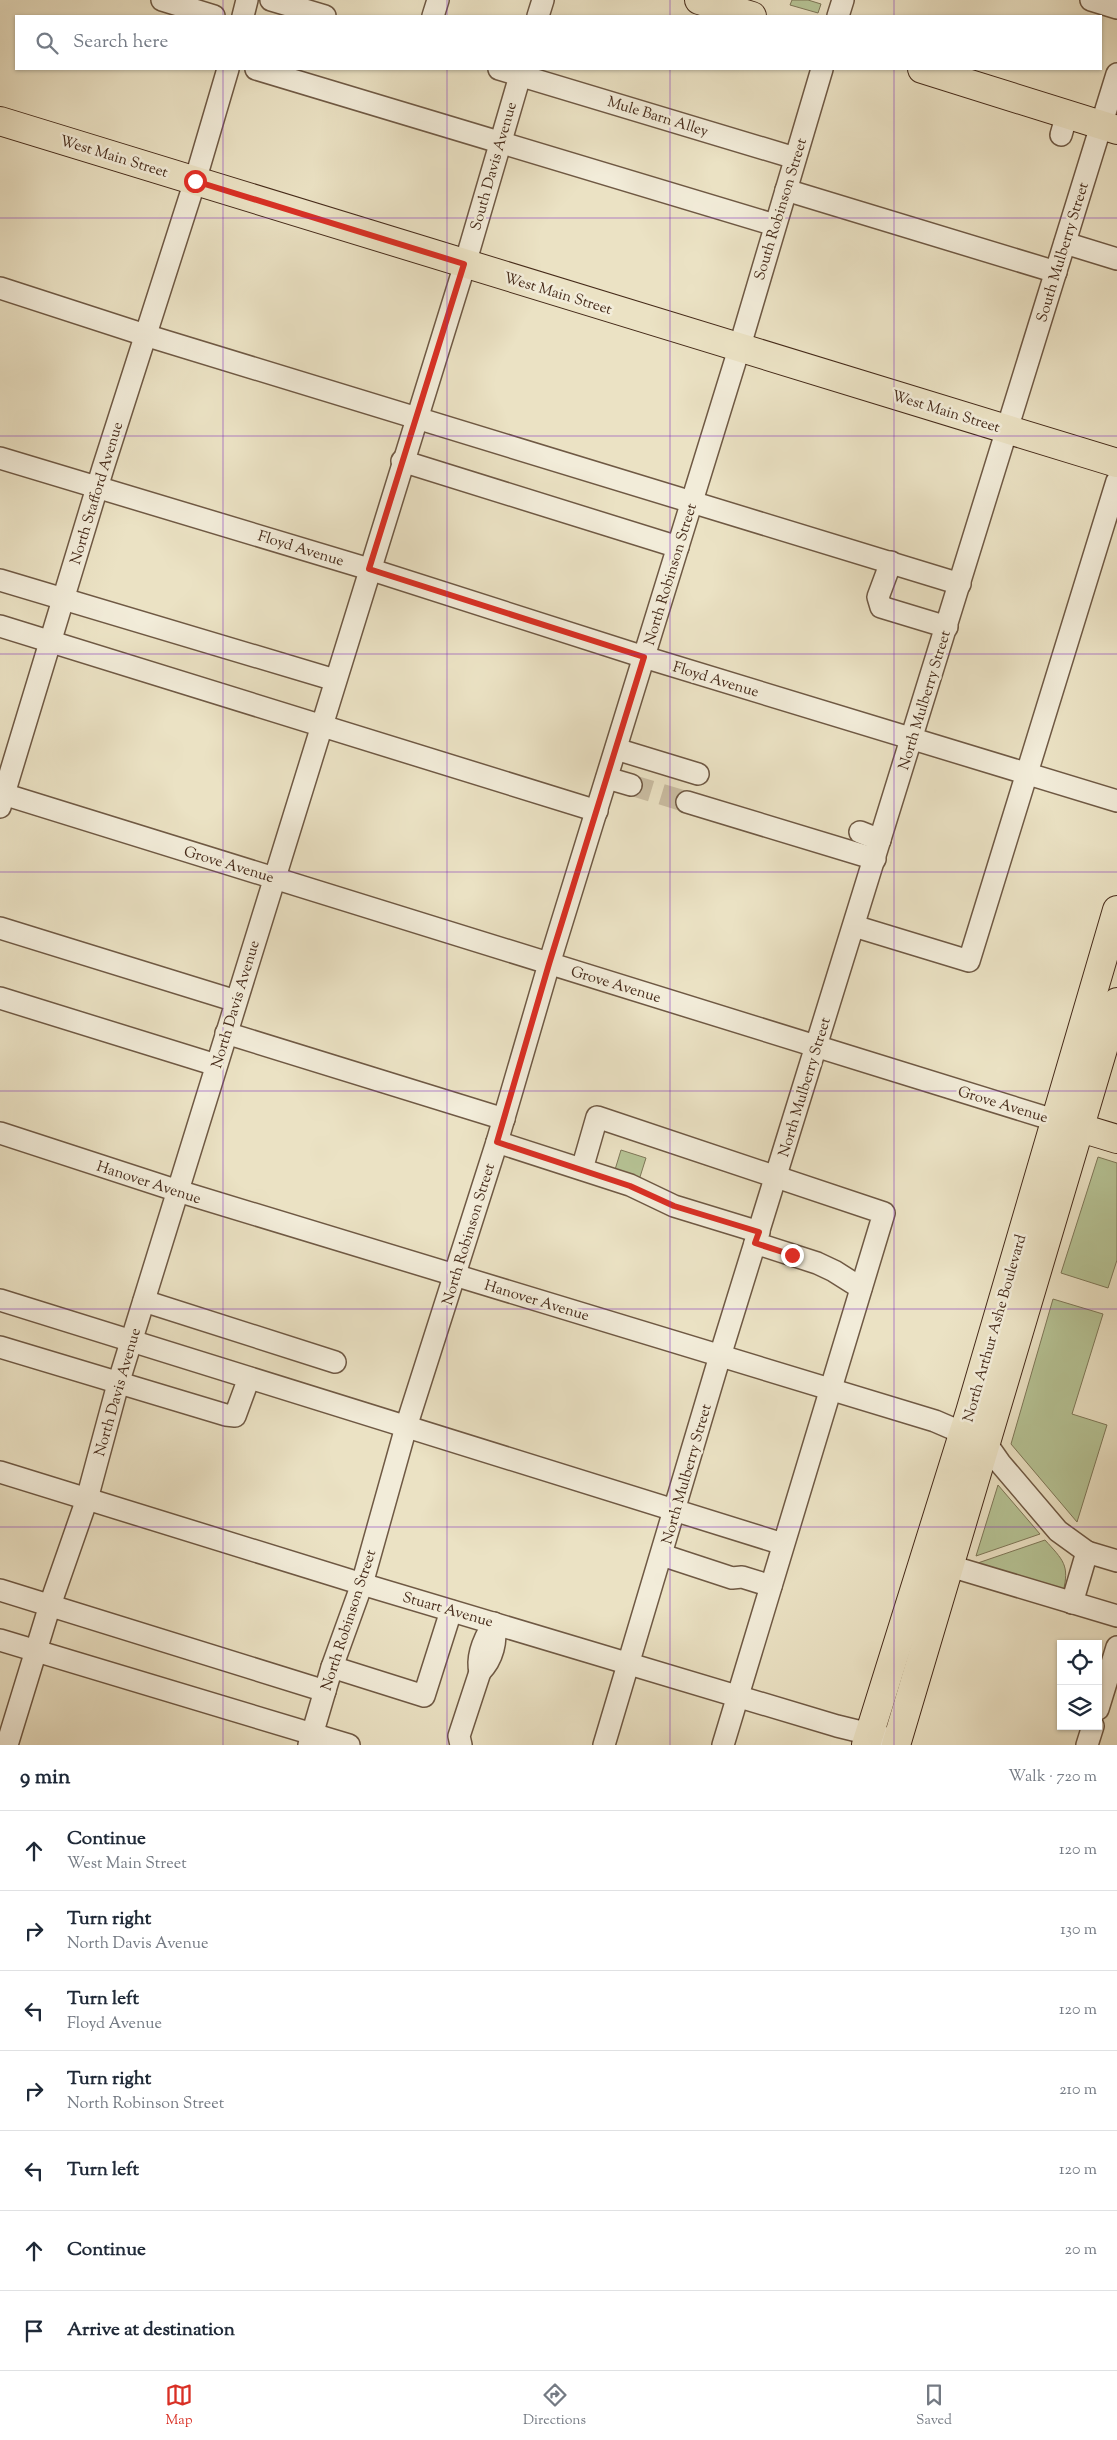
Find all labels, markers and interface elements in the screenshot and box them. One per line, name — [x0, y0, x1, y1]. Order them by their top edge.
search box — [15, 15, 1102, 70]
icon: search — [33, 29, 61, 57]
text: Search here — [73, 29, 168, 56]
street label: Mule Barn Alley — [604, 92, 711, 143]
street label: South Davis Avenue — [466, 100, 523, 233]
street label: West Main Street — [57, 131, 170, 184]
street label: South Robinson Street — [750, 136, 813, 283]
route start — [184, 170, 207, 193]
street label: South Mulberry Street — [1032, 180, 1095, 325]
street label: West Main Street — [501, 268, 614, 321]
street label: West Main Street — [889, 386, 1002, 439]
street label: North Stafford Avenue — [66, 420, 129, 567]
street label: North Robinson Street — [640, 501, 703, 648]
street label: Floyd Avenue — [255, 526, 346, 573]
street label: North Mulberry Street — [894, 628, 957, 773]
street label: Floyd Avenue — [670, 657, 761, 704]
street label: Grove Avenue — [181, 842, 276, 889]
street label: North Davis Avenue — [207, 938, 266, 1071]
street label: Grove Avenue — [568, 962, 663, 1009]
street label: North Mulberry Street — [774, 1015, 837, 1160]
street label: Grove Avenue — [955, 1082, 1050, 1129]
street label: Hanover Avenue — [94, 1157, 203, 1210]
street label: North Robinson Street — [438, 1161, 501, 1308]
street label: North Arthur Ashe Boulevard — [959, 1232, 1032, 1425]
route end — [781, 1244, 804, 1267]
street label: Hanover Avenue — [482, 1276, 592, 1327]
street label: North Davis Avenue — [90, 1326, 147, 1459]
street label: North Mulberry Street — [657, 1402, 718, 1547]
street label: North Robinson Street — [317, 1547, 382, 1694]
street label: Stuart Avenue — [400, 1587, 495, 1633]
map controls — [1057, 1640, 1102, 1730]
button: locate — [1057, 1640, 1102, 1685]
button: layers — [1057, 1685, 1102, 1730]
text: 9 min — [20, 1763, 70, 1793]
text: Walk · 720 m — [1008, 1766, 1097, 1789]
text: Continue — [67, 1826, 146, 1853]
icon: ahead — [20, 1837, 48, 1865]
text: 120 m — [1059, 1839, 1097, 1862]
text: West Main Street — [67, 1853, 187, 1876]
text: Turn right — [67, 1906, 151, 1933]
icon: right — [20, 1917, 48, 1945]
text: 130 m — [1060, 1919, 1097, 1942]
text: North Davis Avenue — [67, 1933, 208, 1956]
text: Turn left — [67, 1986, 139, 2013]
icon: left — [20, 1997, 48, 2025]
text: 120 m — [1059, 1999, 1097, 2022]
text: Floyd Avenue — [67, 2013, 162, 2036]
text: Turn right — [67, 2066, 151, 2093]
icon: right — [20, 2077, 48, 2105]
text: 210 m — [1059, 2079, 1097, 2102]
text: North Robinson Street — [67, 2093, 224, 2116]
icon: left — [20, 2157, 48, 2185]
text: Turn left — [67, 2157, 139, 2184]
text: 120 m — [1059, 2159, 1097, 2182]
icon: ahead — [20, 2237, 48, 2265]
text: Continue — [67, 2237, 146, 2264]
text: 20 m — [1064, 2239, 1097, 2262]
icon: arrive — [20, 2317, 48, 2345]
text: Arrive at destination — [67, 2317, 235, 2344]
tab: Map — [165, 2381, 193, 2431]
tab: Directions — [523, 2381, 586, 2431]
tab: Saved — [916, 2381, 952, 2431]

